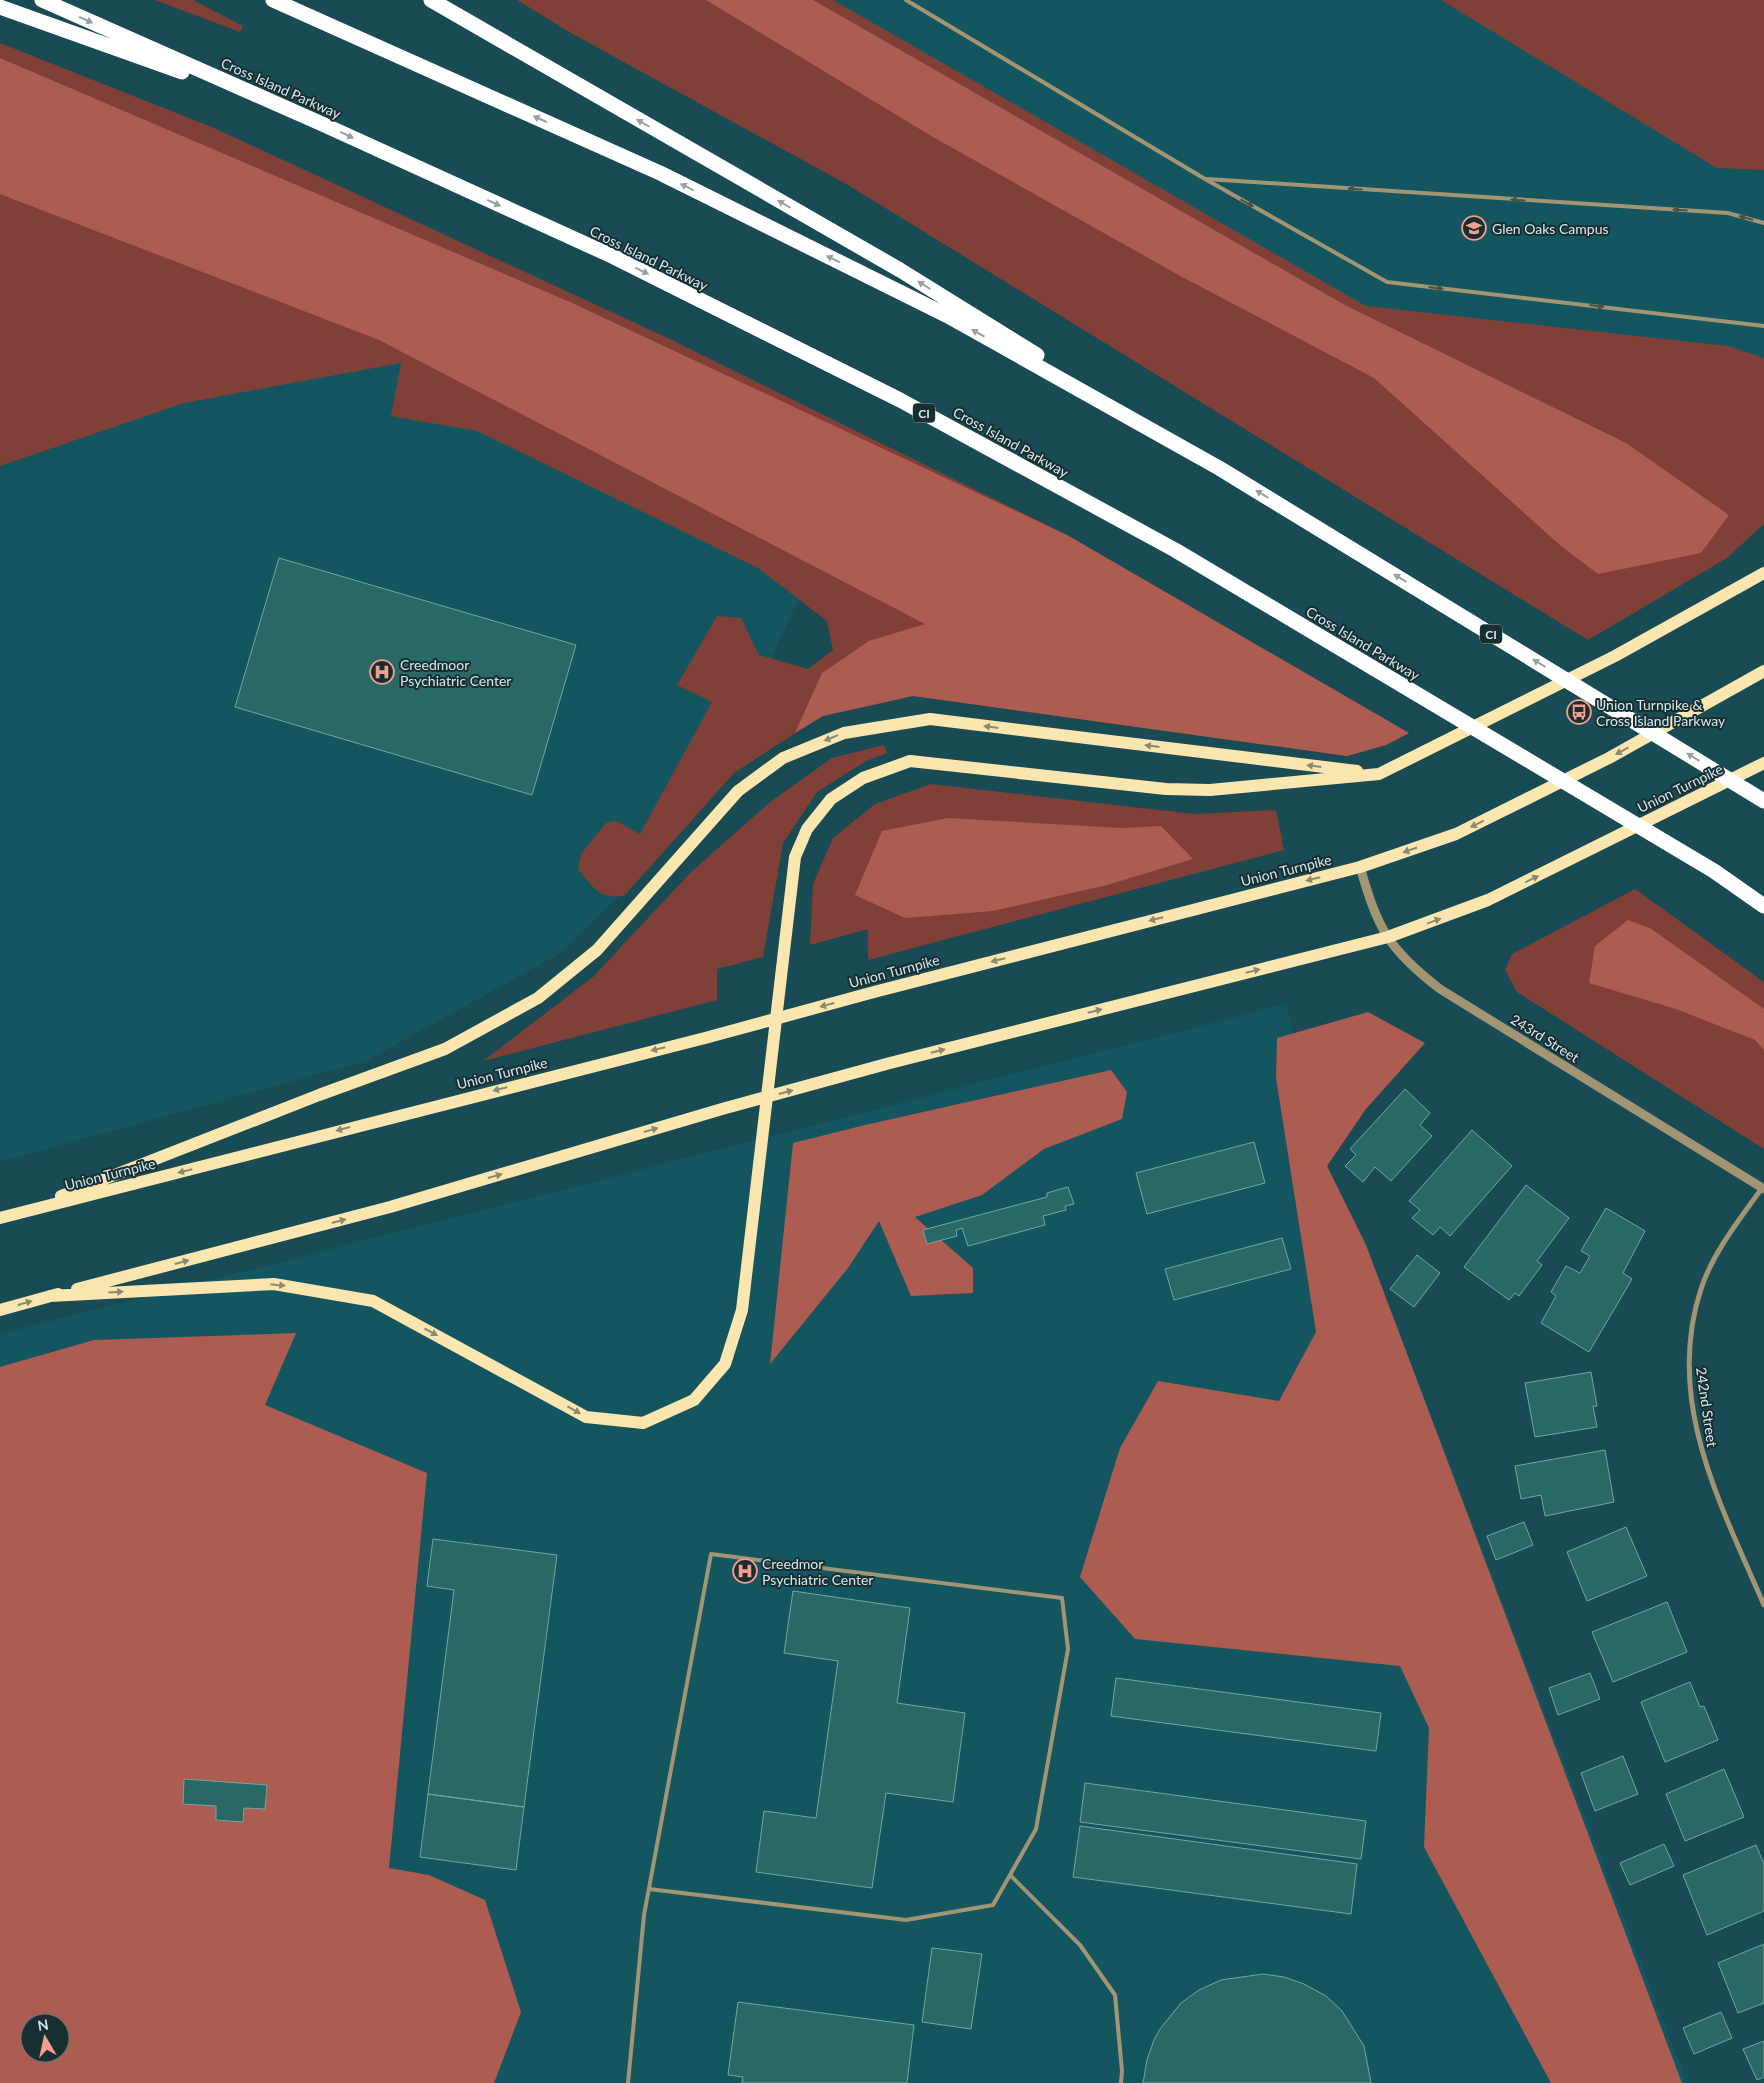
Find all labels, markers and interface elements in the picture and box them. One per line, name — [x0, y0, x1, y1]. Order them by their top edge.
one-way arrow — [79, 16, 93, 24]
street label: Cross Island Parkway — [218, 54, 344, 122]
one-way arrow — [533, 114, 547, 122]
one-way arrow — [636, 118, 650, 127]
one-way arrow — [340, 132, 354, 140]
one-way arrow — [680, 183, 694, 191]
one-way arrow — [1347, 185, 1363, 193]
one-way arrow — [1509, 195, 1525, 203]
one-way arrow — [487, 199, 501, 207]
one-way arrow — [777, 199, 791, 208]
one-way arrow — [1240, 199, 1254, 207]
one-way arrow — [1672, 206, 1688, 214]
one-way arrow — [1739, 214, 1754, 222]
school or university icon: Glen Oaks Campus — [1461, 215, 1487, 241]
place label: Glen Oaks Campus — [1492, 220, 1609, 237]
street label: Cross Island Parkway — [587, 222, 712, 294]
one-way arrow — [826, 255, 840, 263]
one-way arrow — [635, 268, 649, 276]
one-way arrow — [918, 281, 931, 290]
one-way arrow — [1428, 284, 1444, 292]
one-way arrow — [1589, 302, 1605, 310]
one-way arrow — [970, 329, 985, 337]
road number: CI — [913, 403, 935, 422]
street label: Cross Island Parkway — [950, 403, 1072, 481]
one-way arrow — [1255, 489, 1268, 498]
one-way arrow — [1394, 574, 1407, 583]
street label: Cross Island Parkway — [1303, 602, 1423, 684]
road number: CI — [1480, 624, 1502, 644]
place label: Creedmoor Psychiatric Center — [400, 656, 511, 689]
hospital icon: Creedmoor Psychiatric Center — [369, 659, 395, 685]
one-way arrow — [1532, 659, 1545, 668]
place label: Union Turnpike & Cross Island Parkway — [1596, 696, 1726, 729]
bus stop icon: Union Turnpike & Cross Island Parkway — [1566, 699, 1592, 725]
one-way arrow — [983, 722, 999, 730]
one-way arrow — [823, 734, 838, 742]
one-way arrow — [1144, 742, 1160, 750]
one-way arrow — [1616, 746, 1629, 755]
one-way arrow — [1686, 752, 1699, 762]
street label: Union Turnpike — [1634, 760, 1726, 816]
one-way arrow — [1305, 762, 1321, 770]
one-way arrow — [1470, 820, 1484, 828]
one-way arrow — [1403, 847, 1418, 854]
street label: Union Turnpike — [1239, 851, 1333, 889]
one-way arrow — [1525, 874, 1539, 882]
one-way arrow — [1306, 875, 1321, 883]
one-way arrow — [1148, 915, 1163, 923]
one-way arrow — [1426, 917, 1441, 924]
street label: Union Turnpike — [847, 951, 941, 991]
one-way arrow — [991, 956, 1006, 964]
one-way arrow — [1245, 967, 1260, 975]
one-way arrow — [819, 1001, 834, 1009]
one-way arrow — [1088, 1007, 1103, 1015]
street label: 243rd Street — [1508, 1010, 1582, 1066]
one-way arrow — [650, 1045, 665, 1053]
one-way arrow — [930, 1047, 945, 1055]
street label: Union Turnpike — [455, 1054, 549, 1092]
one-way arrow — [492, 1085, 508, 1093]
one-way arrow — [779, 1088, 794, 1096]
one-way arrow — [335, 1126, 350, 1134]
one-way arrow — [644, 1126, 659, 1134]
street label: Union Turnpike — [63, 1155, 157, 1193]
one-way arrow — [178, 1167, 193, 1175]
one-way arrow — [488, 1172, 503, 1180]
one-way arrow — [332, 1216, 347, 1224]
one-way arrow — [174, 1258, 189, 1266]
one-way arrow — [271, 1281, 287, 1289]
one-way arrow — [108, 1288, 124, 1296]
one-way arrow — [18, 1299, 33, 1307]
one-way arrow — [424, 1328, 439, 1336]
street label: 242nd Street — [1693, 1366, 1721, 1448]
one-way arrow — [567, 1406, 581, 1414]
place label: Creedmor Psychiatric Center — [762, 1555, 873, 1588]
hospital icon: Creedmor Psychiatric Center — [732, 1558, 758, 1584]
north arrow — [20, 2013, 70, 2063]
text: N — [36, 2015, 50, 2034]

